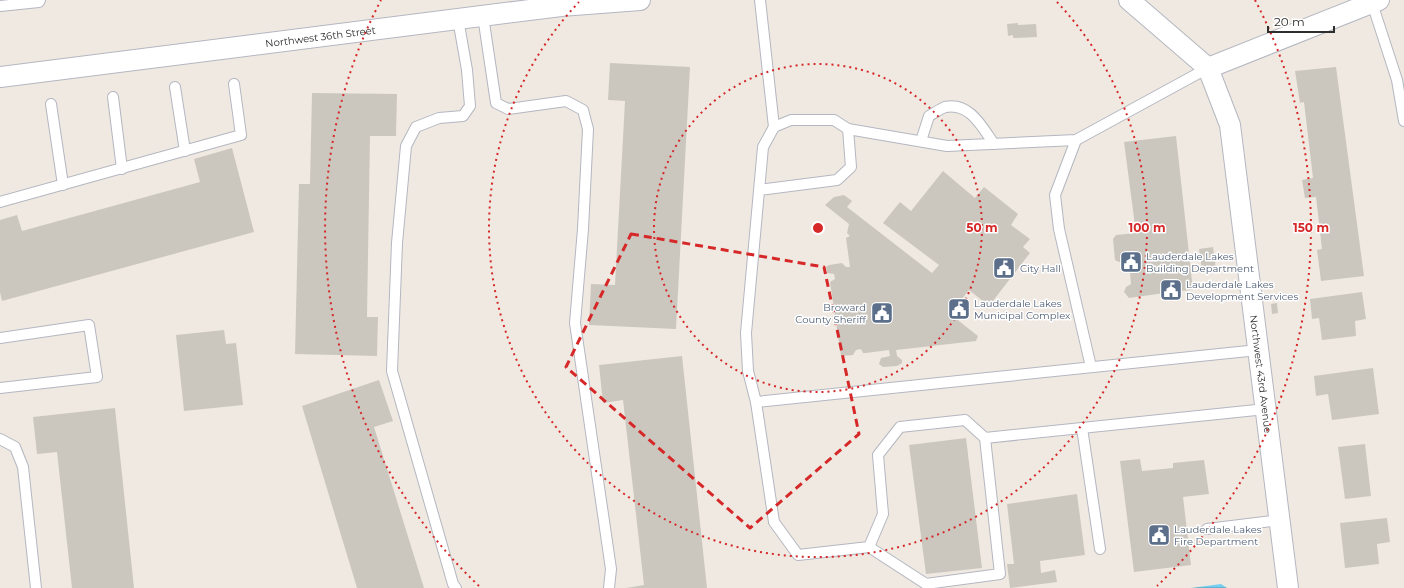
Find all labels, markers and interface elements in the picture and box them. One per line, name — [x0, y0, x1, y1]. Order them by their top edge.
scale bar — [1268, 8, 1334, 34]
text: 20 m — [1274, 14, 1305, 29]
street label: Northwest 36th Street — [265, 24, 376, 50]
text: 50 m — [966, 220, 998, 235]
text: 100 m — [1129, 220, 1165, 235]
text: 150 m — [1293, 220, 1329, 235]
centre of rings — [811, 221, 825, 235]
public building icon: Lauderdale Lakes Building Department — [1118, 249, 1144, 275]
place label: Lauderdale Lakes Building Department — [1146, 250, 1254, 275]
public building icon: City Hall — [991, 255, 1017, 281]
place label: City Hall — [1020, 262, 1061, 275]
public building icon: Lauderdale Lakes Development Services — [1158, 277, 1184, 303]
place label: Lauderdale Lakes Development Services — [1186, 278, 1298, 303]
public building icon: Lauderdale Lakes Municipal Complex — [946, 296, 972, 322]
place label: Lauderdale Lakes Municipal Complex — [974, 297, 1071, 322]
public building icon: Broward County Sheriff — [869, 300, 895, 326]
place label: Broward County Sheriff — [795, 301, 867, 326]
street label: Northwest 43rd Avenue — [1247, 314, 1275, 434]
public building icon: Lauderdale Lakes Fire Department — [1146, 522, 1172, 548]
place label: Lauderdale Lakes Fire Department — [1174, 523, 1262, 548]

